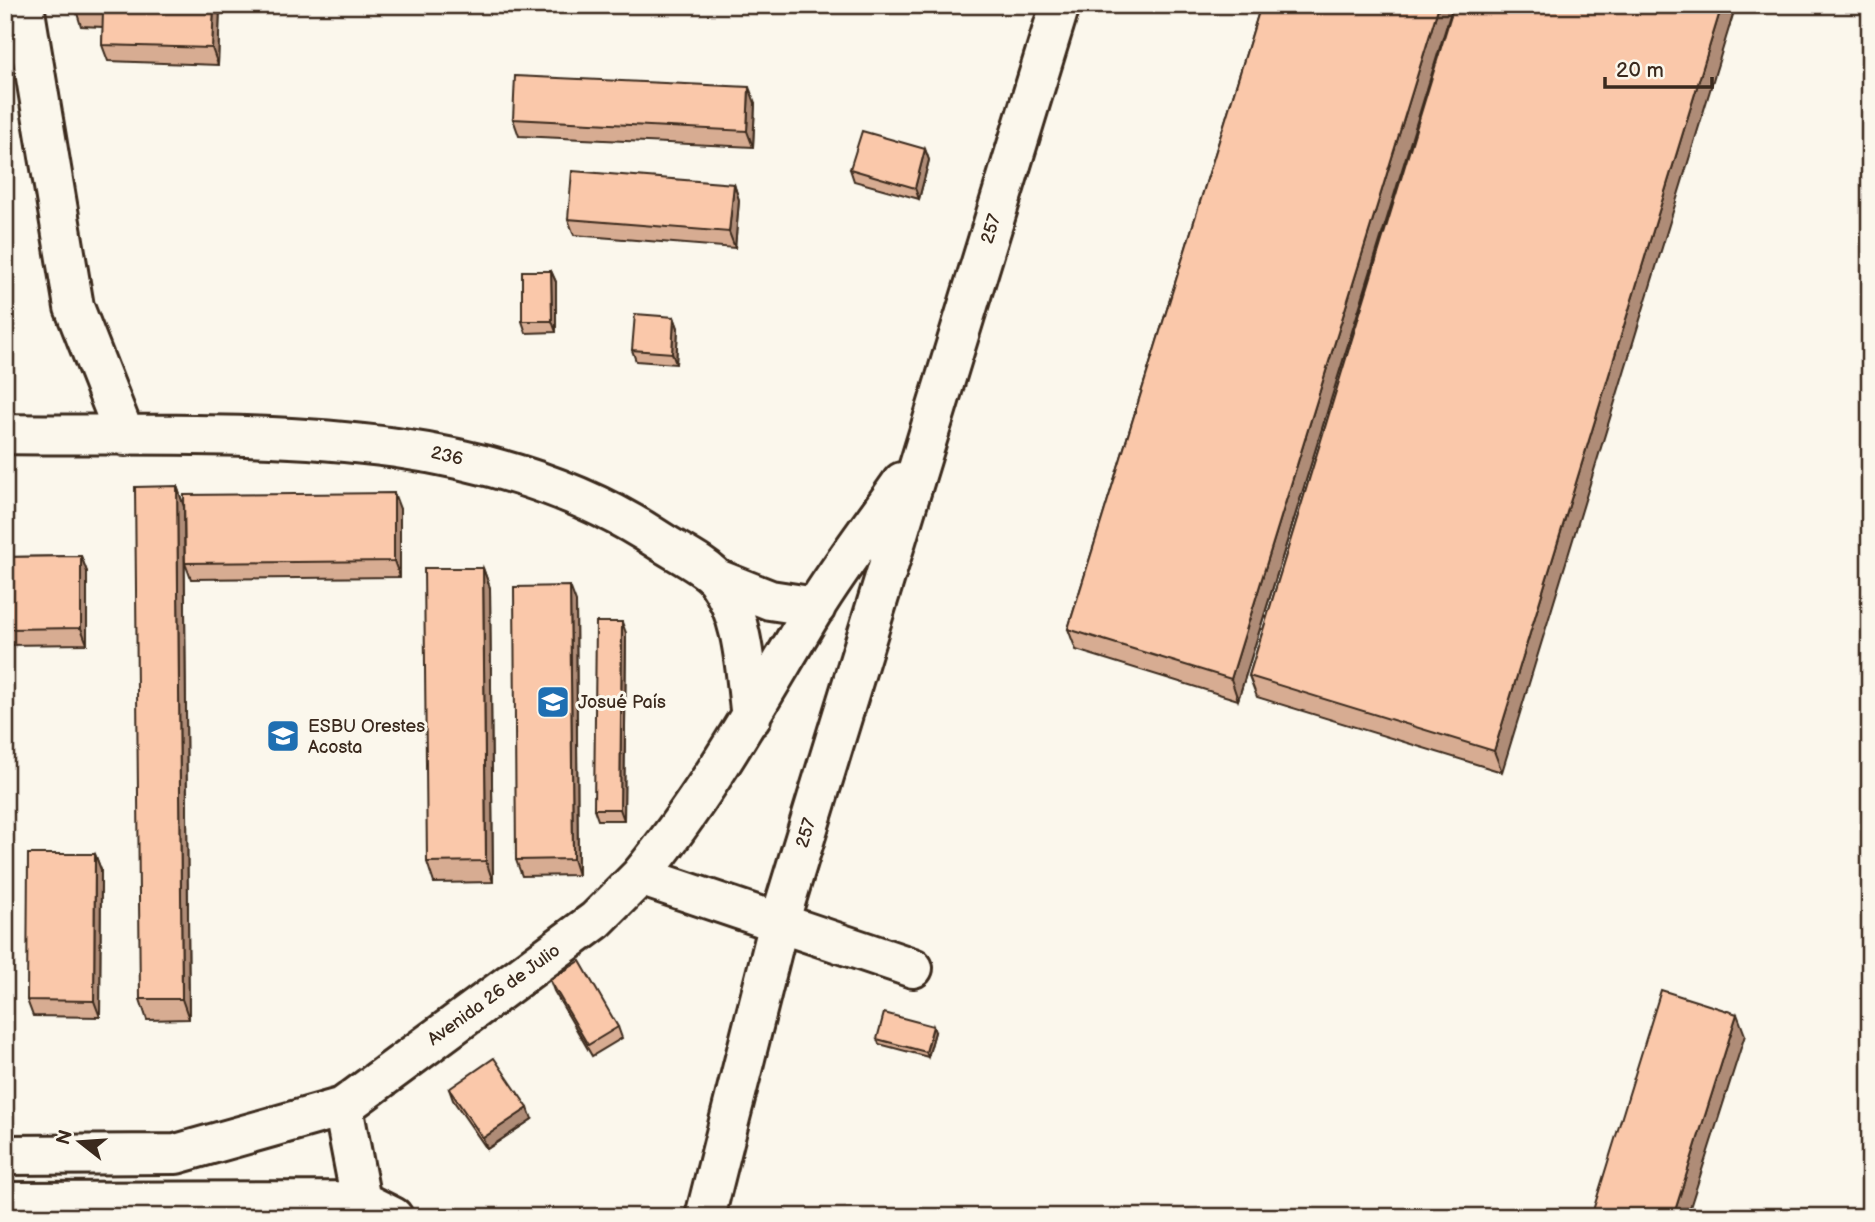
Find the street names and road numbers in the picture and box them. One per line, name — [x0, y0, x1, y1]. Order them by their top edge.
street label: 257 — [977, 212, 1005, 246]
street label: 236 — [429, 442, 465, 470]
street label: 257 — [792, 816, 820, 850]
street label: Avenida 26 de Julio — [424, 940, 564, 1050]

